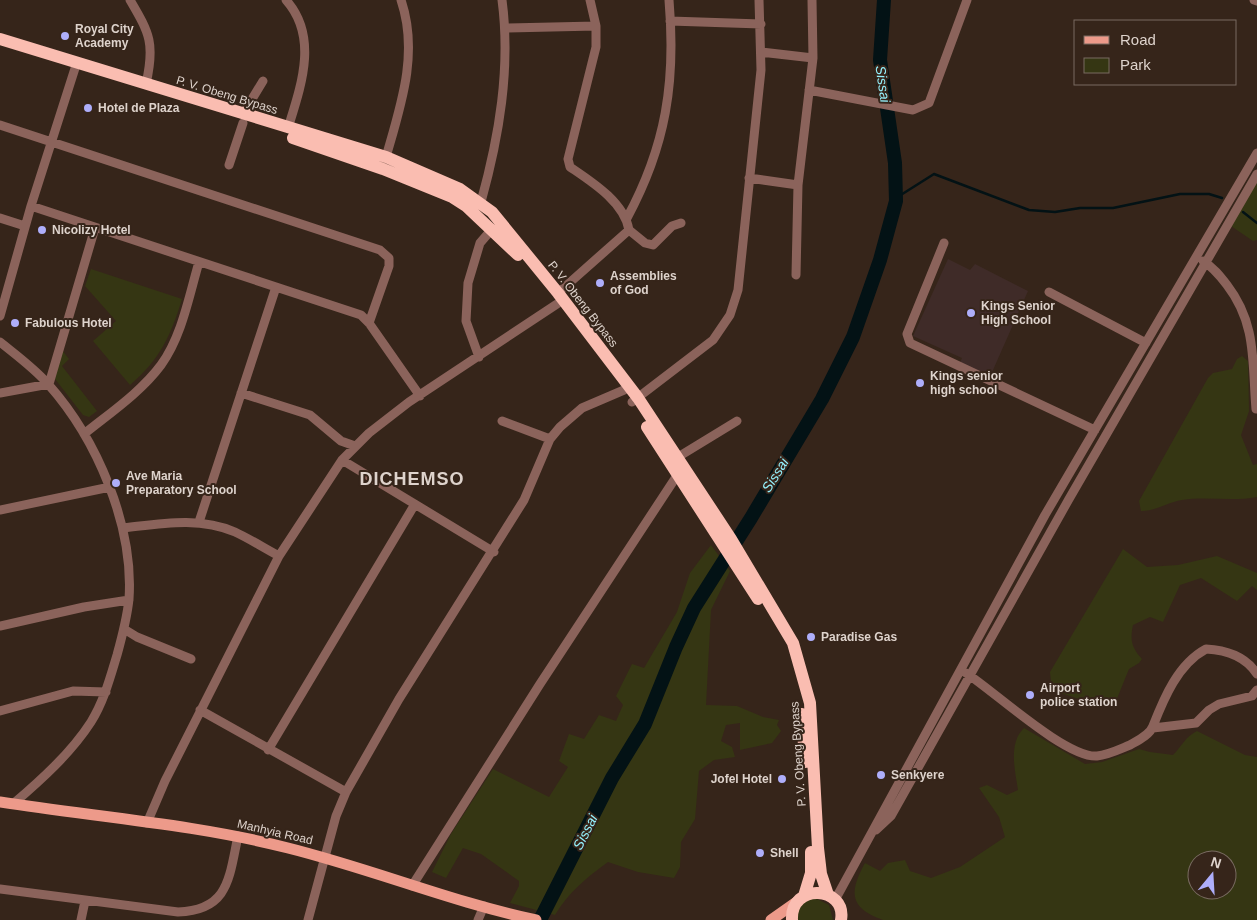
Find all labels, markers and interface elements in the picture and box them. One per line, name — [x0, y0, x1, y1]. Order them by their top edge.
legend — [1074, 20, 1237, 85]
place label: Royal City Academy — [75, 22, 134, 50]
marker: Royal City Academy — [59, 30, 71, 42]
text: Road — [1120, 31, 1156, 48]
text: Park — [1120, 56, 1151, 73]
water label: Sissai — [872, 64, 894, 104]
street label: P. V. Obeng Bypass — [175, 73, 279, 117]
place label: Hotel de Plaza — [98, 101, 180, 115]
marker: Hotel de Plaza — [82, 102, 94, 114]
place label: Nicolizy Hotel — [52, 223, 131, 237]
marker: Nicolizy Hotel — [36, 224, 48, 236]
street label: P. V. Obeng Bypass — [545, 258, 621, 350]
place label: Assemblies of God — [610, 269, 677, 297]
marker: Assemblies of God — [594, 277, 606, 289]
place label: Kings Senior High School — [981, 299, 1055, 327]
marker: Kings Senior High School — [965, 307, 977, 319]
place label: Fabulous Hotel — [25, 316, 112, 330]
marker: Fabulous Hotel — [9, 317, 21, 329]
place label: Kings senior high school — [930, 369, 1003, 397]
marker: Kings senior high school — [914, 377, 926, 389]
water label: Sissai — [758, 454, 792, 495]
place label: Ave Maria Preparatory School — [126, 469, 237, 497]
district label: DICHEMSO — [359, 469, 465, 489]
marker: Ave Maria Preparatory School — [110, 477, 122, 489]
place label: Paradise Gas — [821, 630, 897, 644]
marker: Paradise Gas — [805, 631, 817, 643]
place label: Airport police station — [1040, 681, 1117, 709]
marker: Airport police station — [1024, 689, 1036, 701]
street label: P. V. Obeng Bypass — [787, 701, 809, 807]
place label: Senkyere — [891, 768, 945, 782]
marker: Senkyere — [875, 769, 887, 781]
place label: Jofel Hotel — [711, 772, 772, 786]
marker: Jofel Hotel — [776, 773, 788, 785]
water label: Sissai — [569, 811, 601, 852]
street label: Manhyia Road — [236, 816, 314, 848]
place label: Shell — [770, 846, 799, 860]
marker: Shell — [754, 847, 766, 859]
north arrow — [1187, 850, 1237, 900]
text: N — [1209, 853, 1223, 872]

